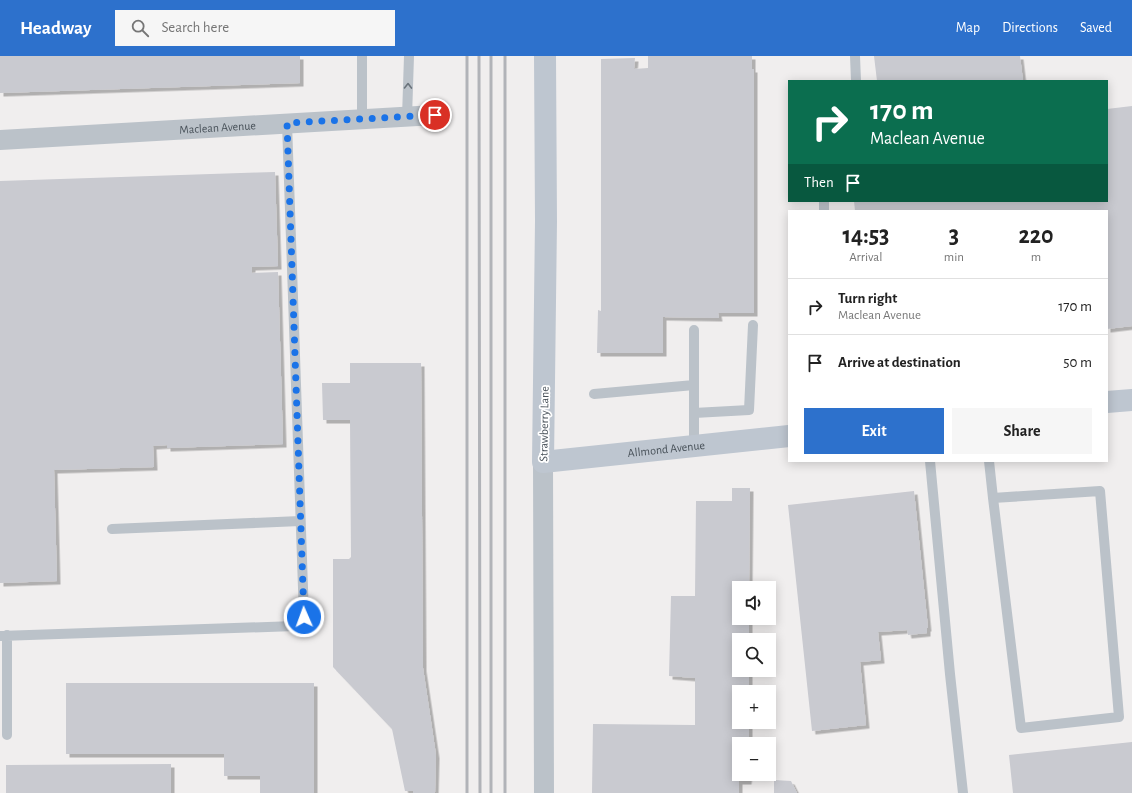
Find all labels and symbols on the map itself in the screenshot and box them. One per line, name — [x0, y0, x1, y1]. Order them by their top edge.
one-way arrow — [404, 83, 412, 89]
pin — [418, 98, 452, 132]
street label: Maclean Avenue — [179, 119, 256, 136]
street label: Strawberry Lane — [537, 386, 552, 462]
street label: Allmond Avenue — [627, 439, 706, 459]
position arrow — [283, 596, 325, 638]

